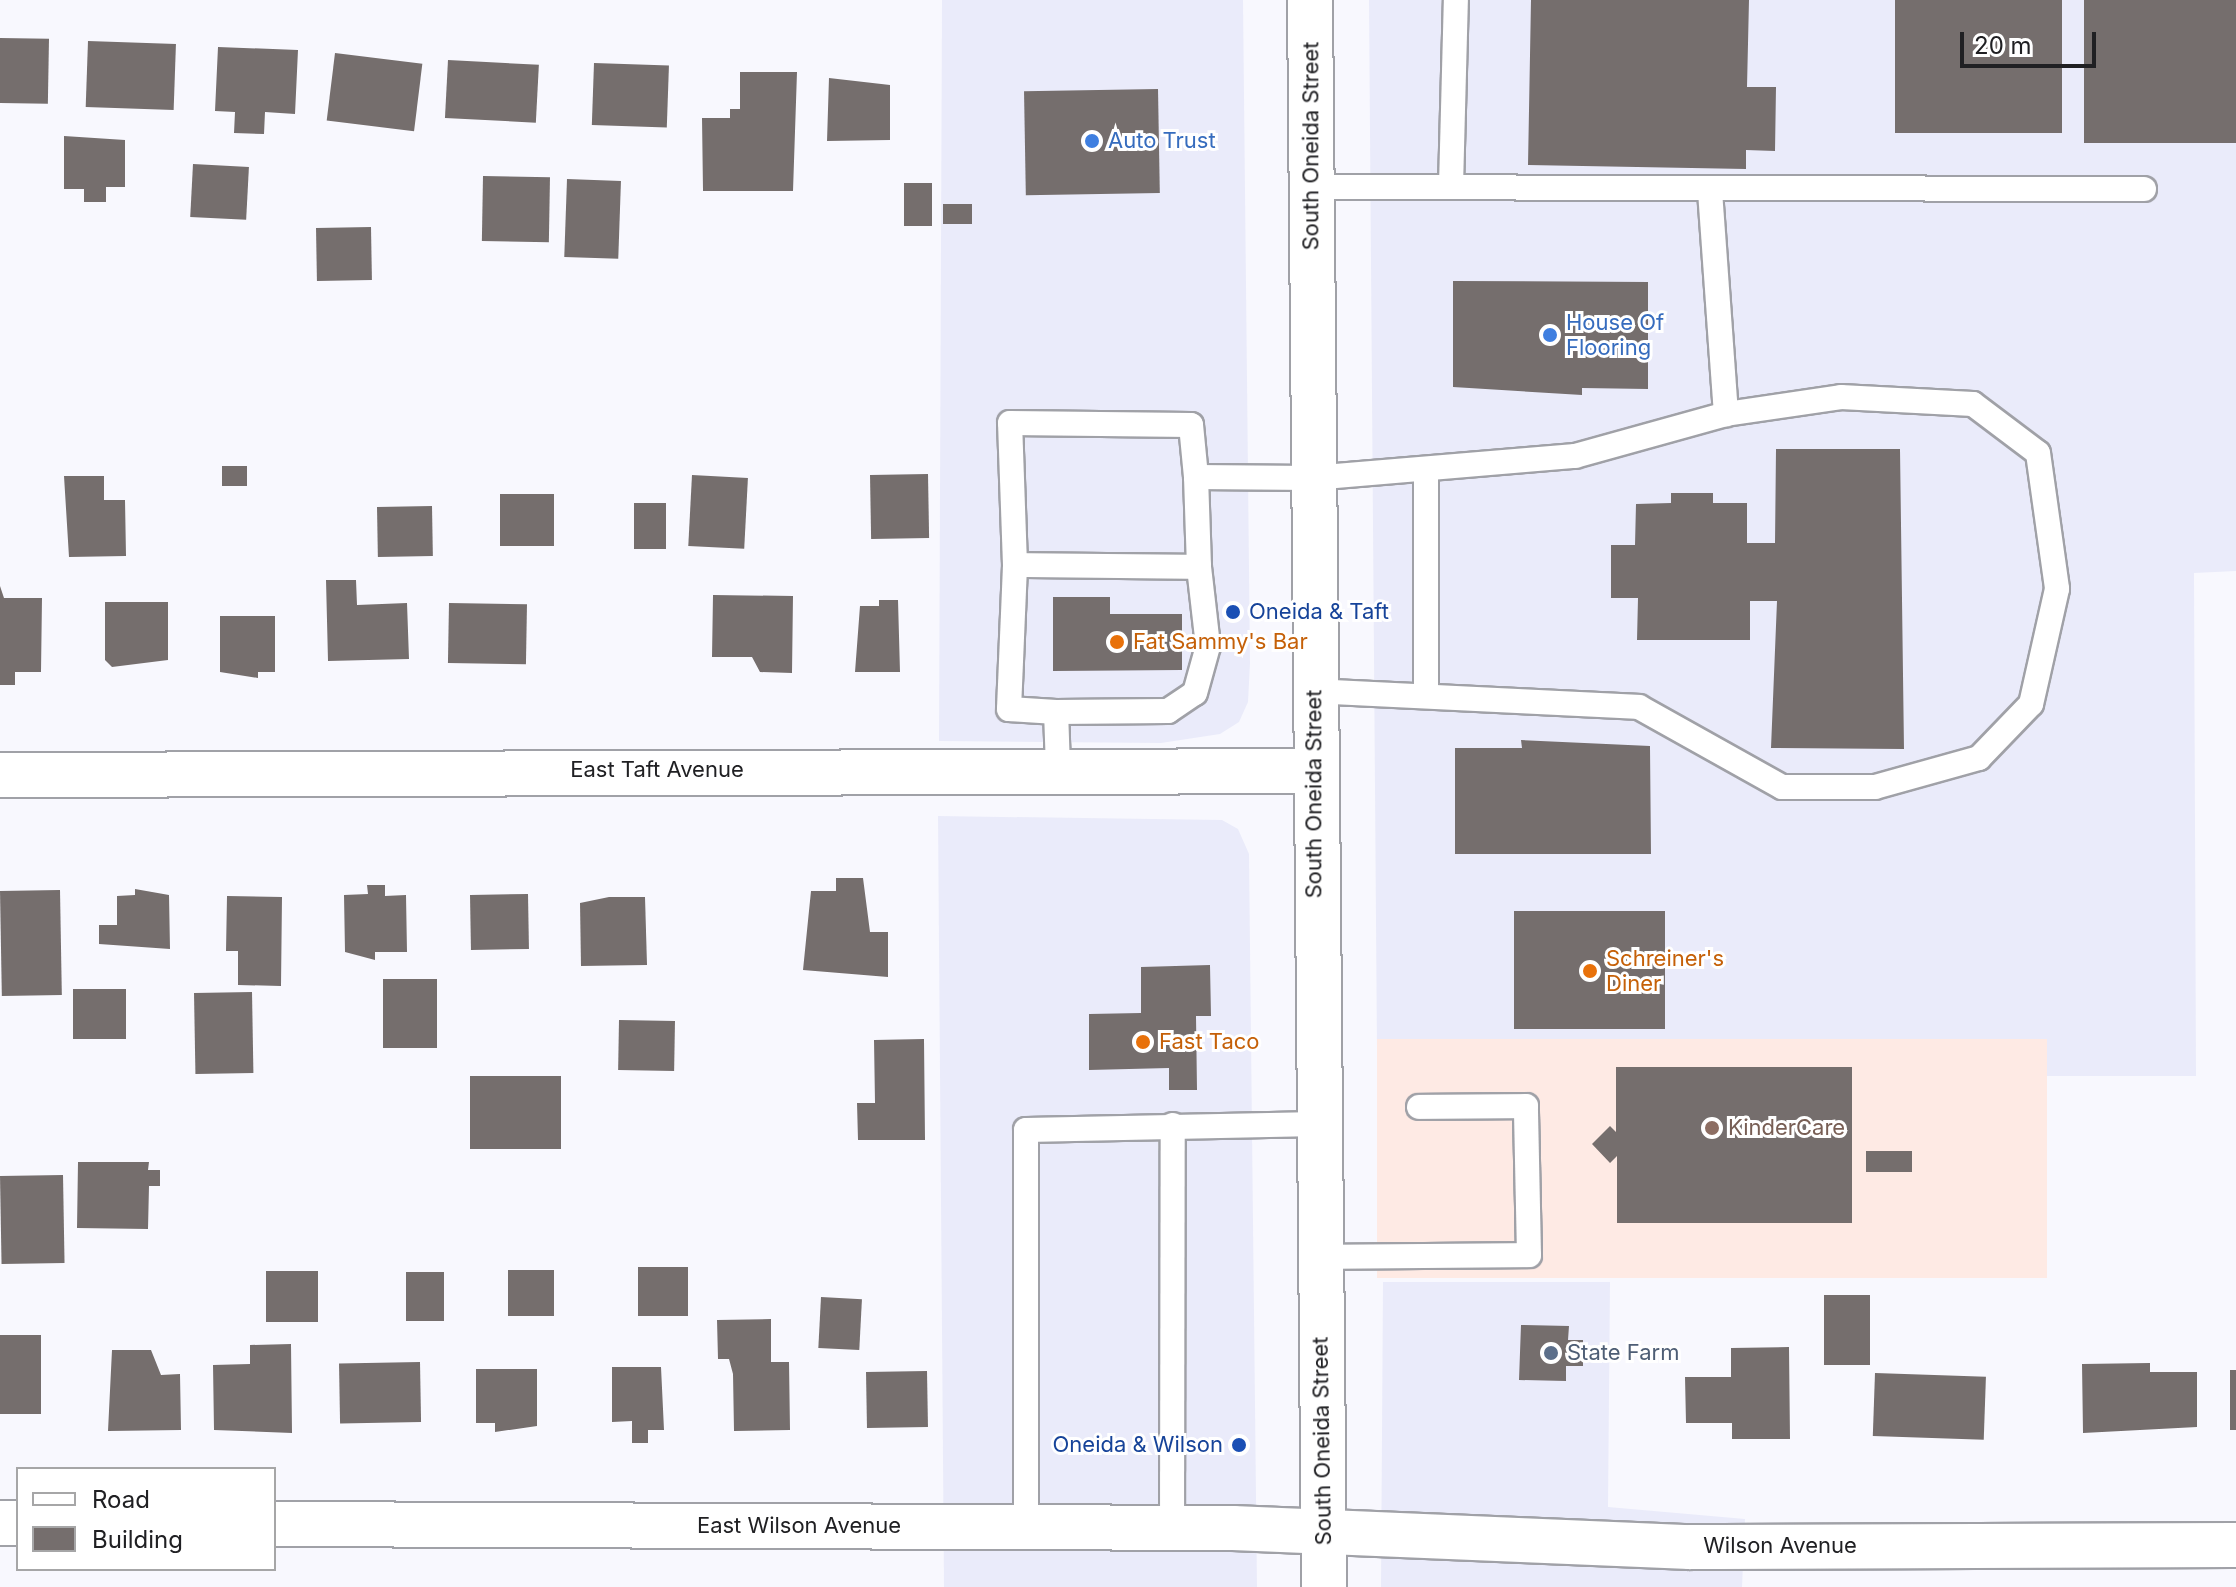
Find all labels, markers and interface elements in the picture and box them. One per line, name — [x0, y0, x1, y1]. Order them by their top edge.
scale bar — [1964, 16, 2100, 66]
text: 20 m — [1974, 31, 2032, 60]
street label: South Oneida Street — [1298, 42, 1324, 250]
place label: Auto Trust — [1108, 128, 1216, 154]
marker: Auto Trust — [1083, 132, 1101, 150]
place label: House Of Flooring — [1566, 309, 1664, 360]
marker: House Of Flooring — [1541, 326, 1559, 344]
place label: Oneida & Taft — [1249, 599, 1389, 625]
marker: Oneida & Taft — [1224, 603, 1242, 621]
place label: Fat Sammy's Bar — [1133, 629, 1308, 655]
marker: Fat Sammy's Bar — [1108, 633, 1126, 651]
street label: South Oneida Street — [1301, 690, 1327, 898]
street label: East Taft Avenue — [570, 757, 744, 783]
place label: Schreiner's Diner — [1606, 945, 1724, 996]
marker: Schreiner's Diner — [1581, 962, 1599, 980]
place label: Fast Taco — [1159, 1029, 1260, 1055]
marker: Fast Taco — [1134, 1033, 1152, 1051]
place label: KinderCare — [1728, 1115, 1845, 1141]
marker: KinderCare — [1703, 1119, 1721, 1137]
street label: South Oneida Street — [1307, 1336, 1337, 1546]
place label: State Farm — [1567, 1340, 1679, 1366]
marker: State Farm — [1542, 1344, 1560, 1362]
place label: Oneida & Wilson — [1053, 1432, 1223, 1458]
marker: Oneida & Wilson — [1230, 1436, 1248, 1454]
legend — [16, 1467, 276, 1571]
text: Road — [92, 1485, 150, 1514]
street label: East Wilson Avenue — [697, 1513, 901, 1539]
text: Building — [92, 1525, 183, 1554]
street label: Wilson Avenue — [1703, 1533, 1857, 1559]

